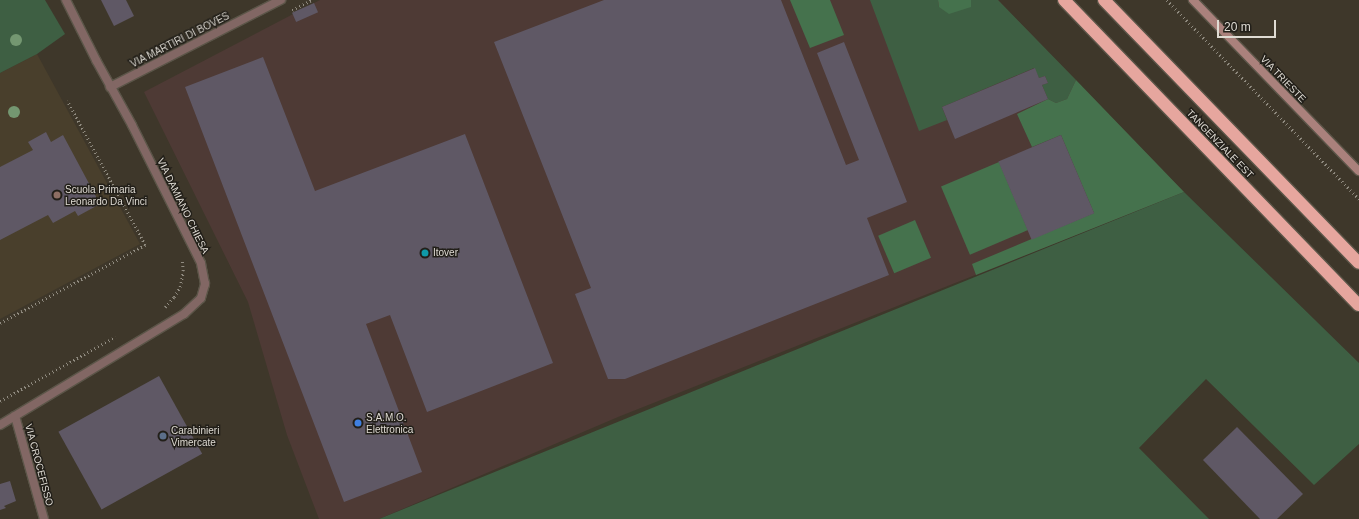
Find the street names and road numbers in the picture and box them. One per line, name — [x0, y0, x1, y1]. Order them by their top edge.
street label: VIA MARTIRI DI BOVES — [128, 10, 232, 70]
street label: VIA TRIESTE — [1257, 53, 1309, 105]
street label: TANGENZIALE EST — [1184, 107, 1256, 181]
street label: VIA DAMIANO CHIESA — [154, 156, 212, 256]
street label: VIA CROCEFISSO — [22, 422, 56, 508]

